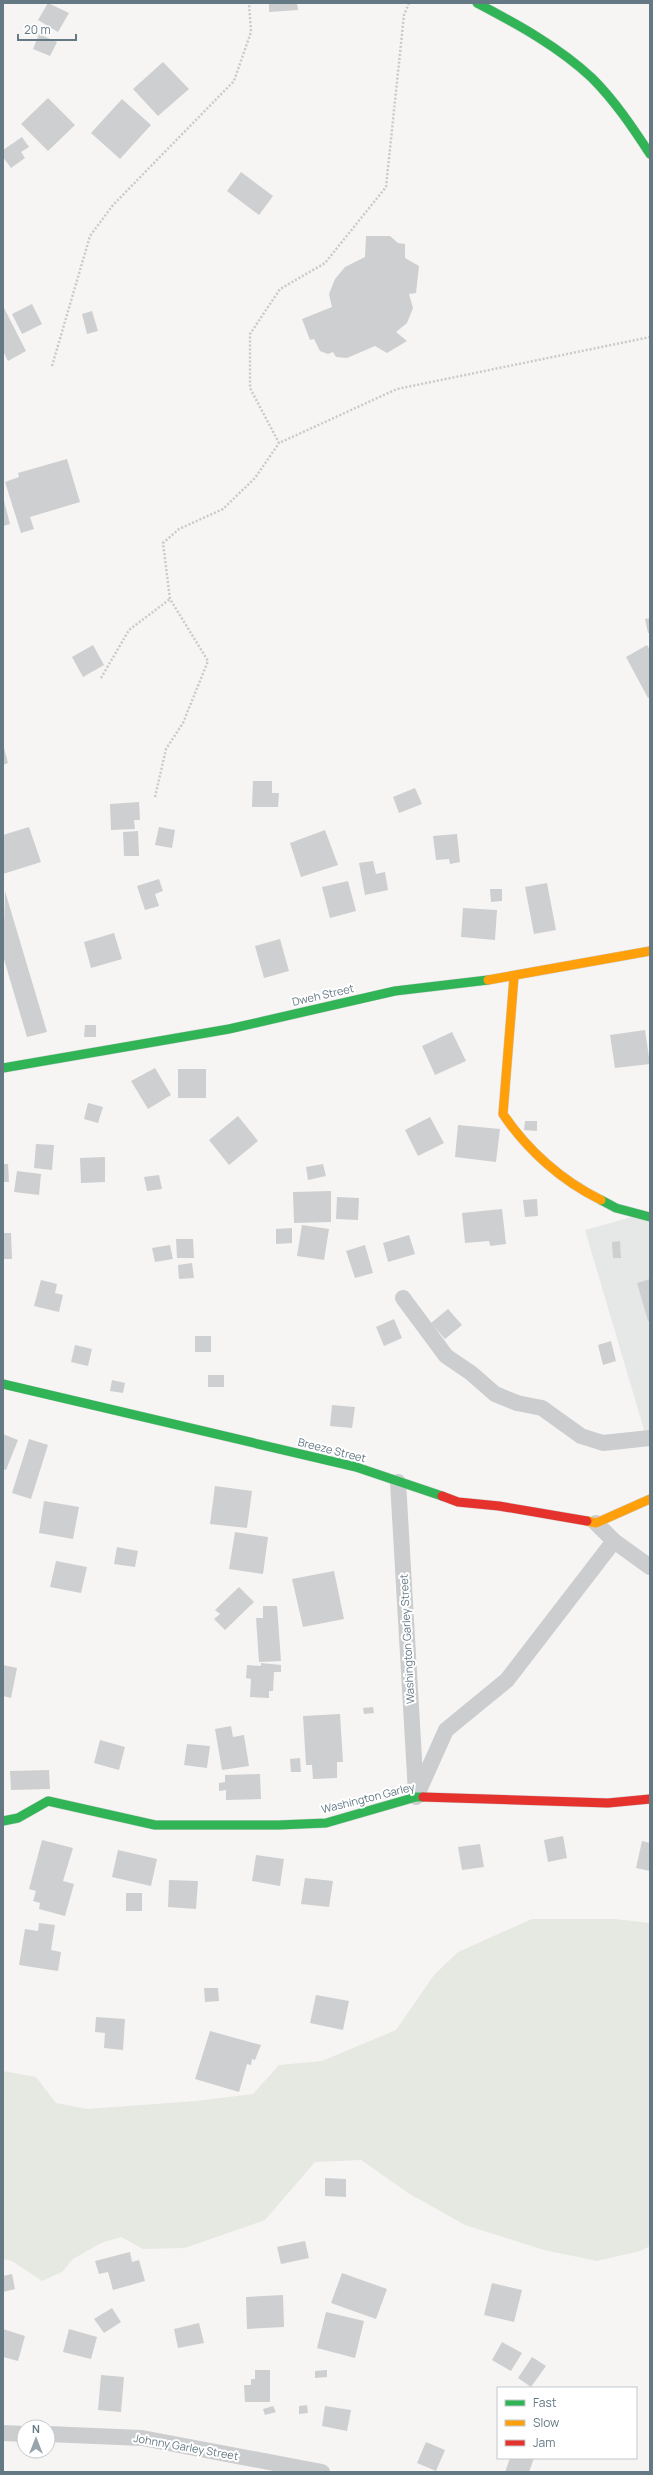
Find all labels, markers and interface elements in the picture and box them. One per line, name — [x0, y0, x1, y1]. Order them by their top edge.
scale bar — [18, 16, 76, 42]
text: 20 m — [24, 21, 51, 38]
street label: Dweh Street — [290, 980, 355, 1009]
street label: Breeze Street — [296, 1434, 368, 1465]
street label: Washington Garley Street — [396, 1574, 417, 1704]
street label: Washington Garley — [320, 1779, 416, 1816]
legend — [497, 2387, 637, 2459]
text: Fast — [533, 2394, 557, 2411]
text: Slow — [533, 2414, 559, 2431]
north arrow — [16, 2419, 56, 2459]
text: N — [32, 2421, 40, 2436]
street label: Johnny Garley Street — [133, 2430, 240, 2463]
text: Jam — [533, 2434, 555, 2451]

